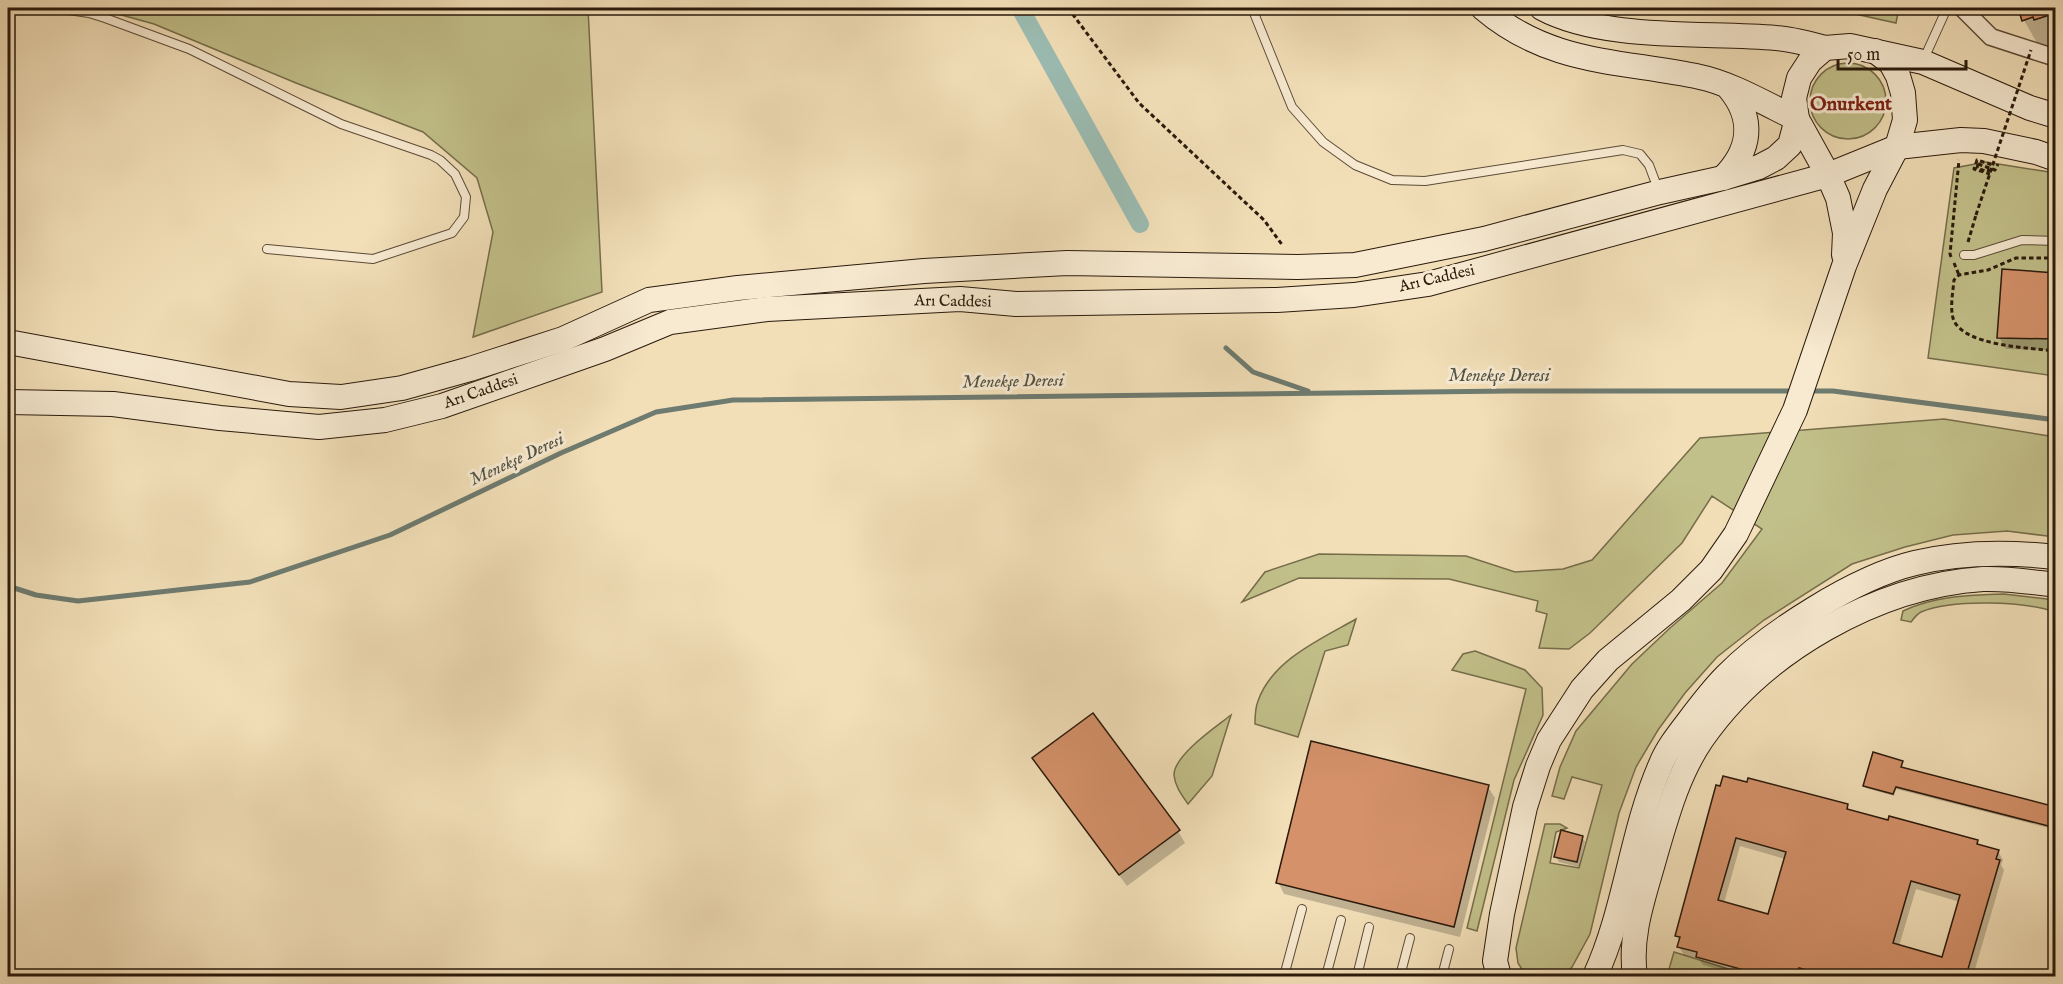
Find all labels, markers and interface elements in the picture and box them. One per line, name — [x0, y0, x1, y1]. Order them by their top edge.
scale bar — [1838, 33, 1966, 71]
text: 50 m — [1847, 44, 1880, 67]
district label: Onurkent — [1810, 92, 1892, 117]
street label: Arı Caddesi — [1396, 261, 1477, 298]
street label: Arı Caddesi — [913, 291, 992, 313]
water label: Menekşe Deresi — [1448, 365, 1552, 388]
street label: Arı Caddesi — [440, 370, 521, 414]
water label: Menekşe Deresi — [962, 370, 1066, 394]
water label: Menekşe Deresi — [466, 427, 570, 492]

